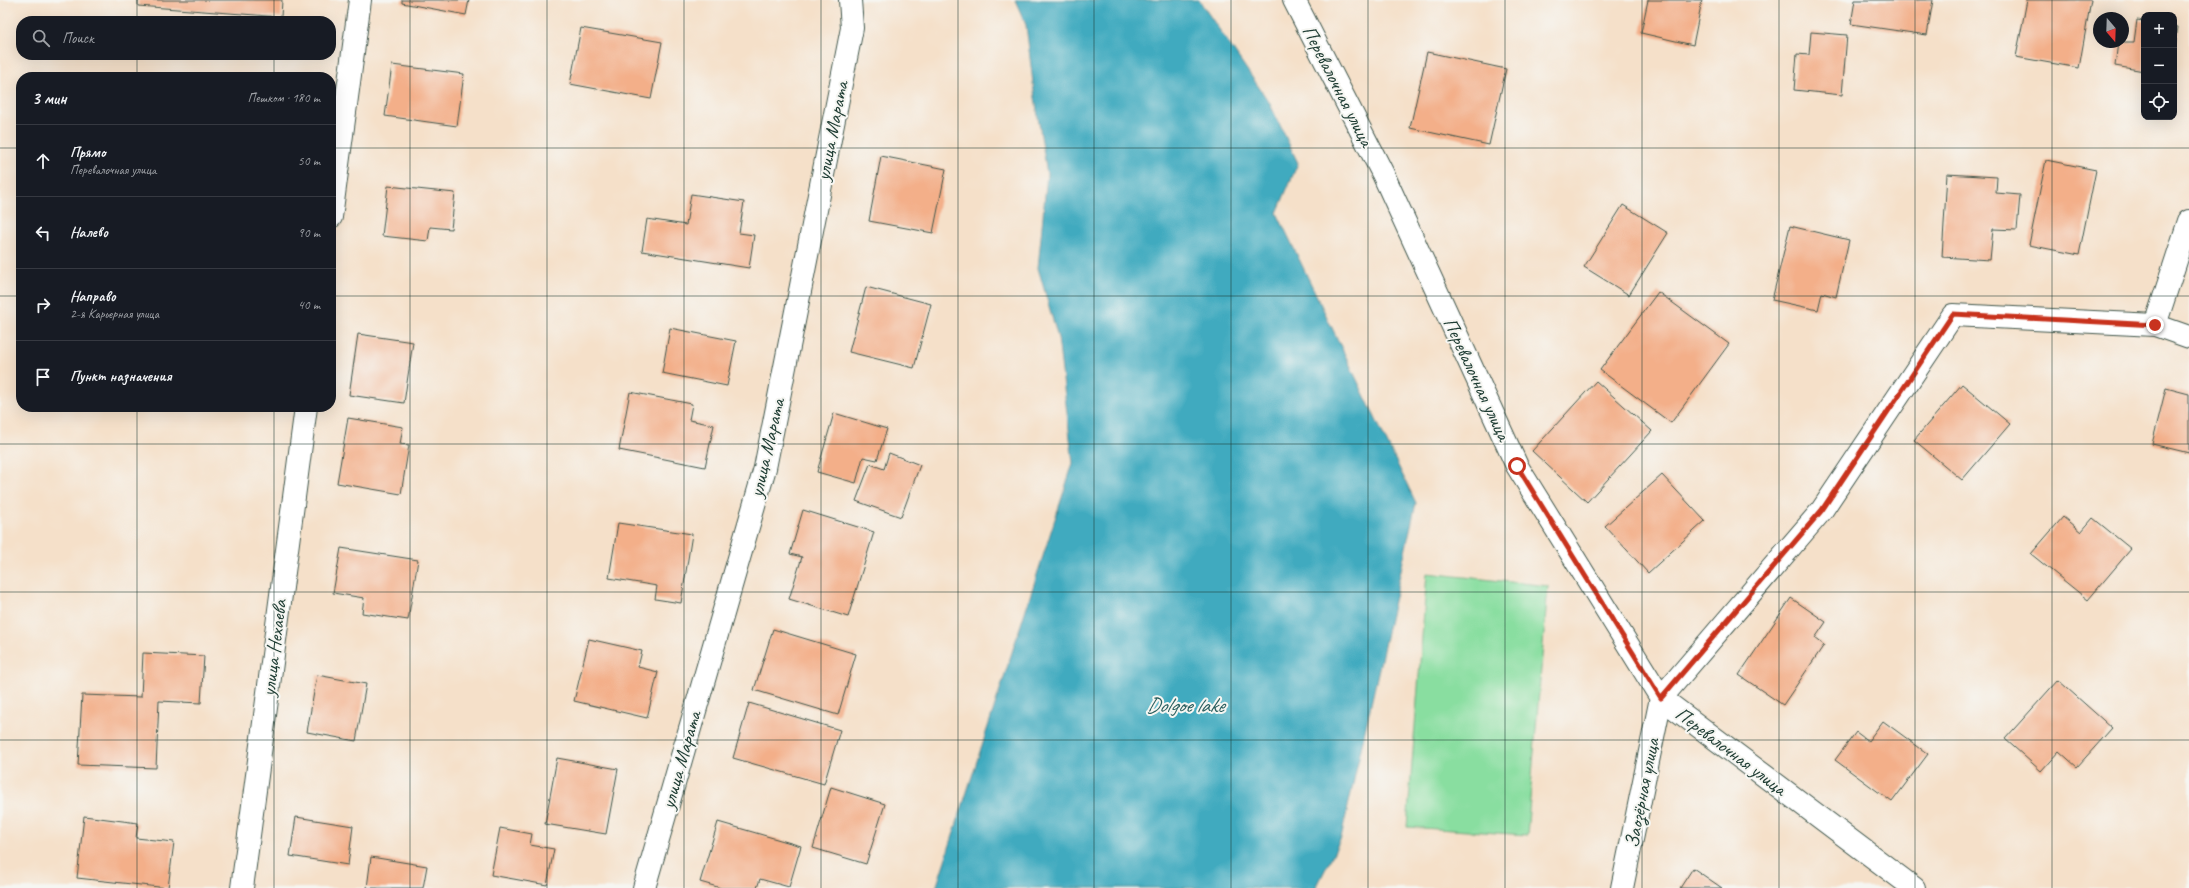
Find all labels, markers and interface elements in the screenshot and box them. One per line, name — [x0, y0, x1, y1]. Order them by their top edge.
north arrow — [2093, 12, 2129, 48]
map controls — [2141, 12, 2177, 120]
button: + — [2141, 12, 2177, 48]
search box — [16, 16, 336, 60]
street label: Перевалочная улица — [1297, 21, 1380, 152]
icon: search — [30, 27, 52, 49]
text: Поиск — [62, 29, 94, 48]
button: − — [2141, 48, 2177, 84]
street label: улица Марата — [810, 78, 854, 184]
button: locate — [2141, 84, 2177, 120]
text: 3 мин — [32, 88, 67, 109]
text: Пешком · 180 m — [247, 90, 320, 106]
text: Прямо — [70, 143, 106, 162]
icon: ahead — [32, 150, 54, 172]
text: 50 m — [298, 153, 320, 169]
text: Перевалочная улица — [70, 162, 156, 178]
icon: left — [32, 222, 54, 244]
text: Налево — [70, 223, 108, 242]
text: 90 m — [298, 225, 320, 241]
text: Направо — [70, 287, 116, 306]
icon: right — [32, 294, 54, 316]
text: 40 m — [298, 297, 320, 313]
text: 2-я Карьерная улица — [70, 306, 159, 322]
street label: Перевалочная улица — [1438, 313, 1517, 446]
route end — [2146, 316, 2164, 334]
icon: arrive — [32, 366, 54, 388]
text: Пункт назначения — [70, 367, 172, 386]
street label: улица Марата — [743, 395, 791, 501]
route start — [1508, 457, 1526, 475]
street label: улица Нехаева — [256, 597, 292, 699]
water label: Dolgoe lake — [1146, 692, 1227, 718]
street label: Перевалочная улица — [1670, 701, 1793, 802]
street label: улица Марата — [655, 707, 707, 813]
street label: Заозёрная улица — [1619, 734, 1666, 850]

